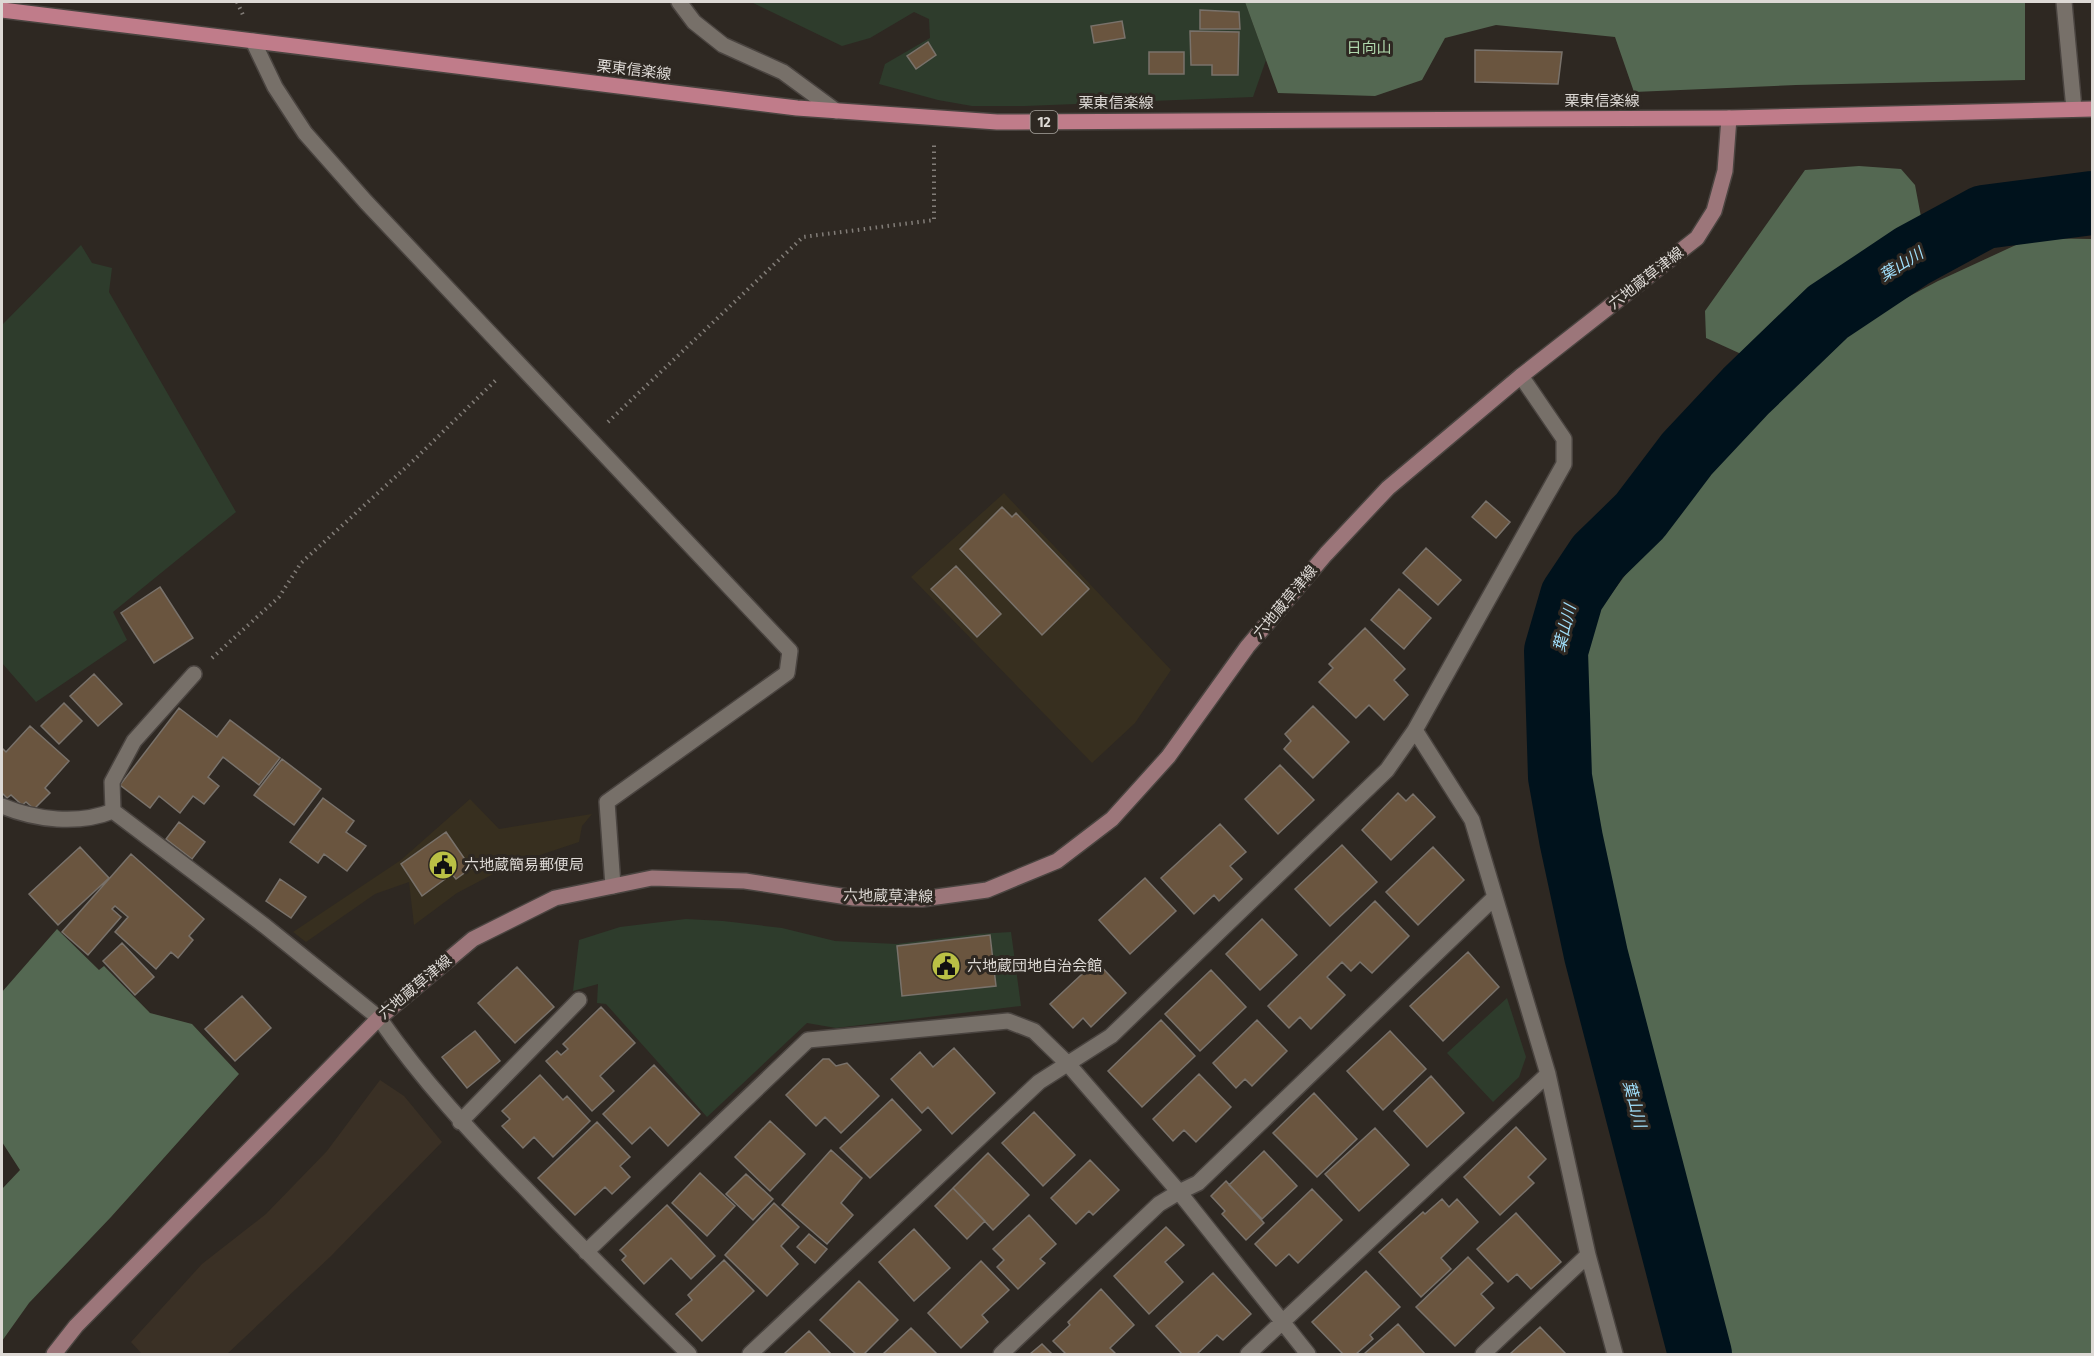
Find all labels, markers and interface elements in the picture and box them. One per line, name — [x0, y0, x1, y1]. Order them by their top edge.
park label: 日向山 — [1346, 39, 1392, 57]
street label: 栗東信楽線 — [596, 56, 672, 84]
street label: 栗東信楽線 — [1564, 92, 1640, 110]
street label: 栗東信楽線 — [1078, 94, 1154, 112]
road number: 12 — [1030, 111, 1058, 133]
street label: 六地蔵草津線 — [1605, 243, 1687, 313]
water label: 葉山川 — [1876, 243, 1928, 285]
street label: 六地蔵草津線 — [1249, 562, 1321, 642]
water label: 葉山川 — [1549, 601, 1580, 654]
public building icon: 六地蔵簡易郵便局 — [427, 849, 459, 881]
place label: 六地蔵簡易郵便局 — [464, 856, 584, 874]
street label: 六地蔵草津線 — [843, 886, 933, 906]
public building icon: 六地蔵団地自治会館 — [930, 950, 962, 982]
street label: 六地蔵草津線 — [375, 951, 455, 1023]
place label: 六地蔵団地自治会館 — [967, 957, 1102, 975]
water label: 葉山川 — [1619, 1078, 1650, 1132]

